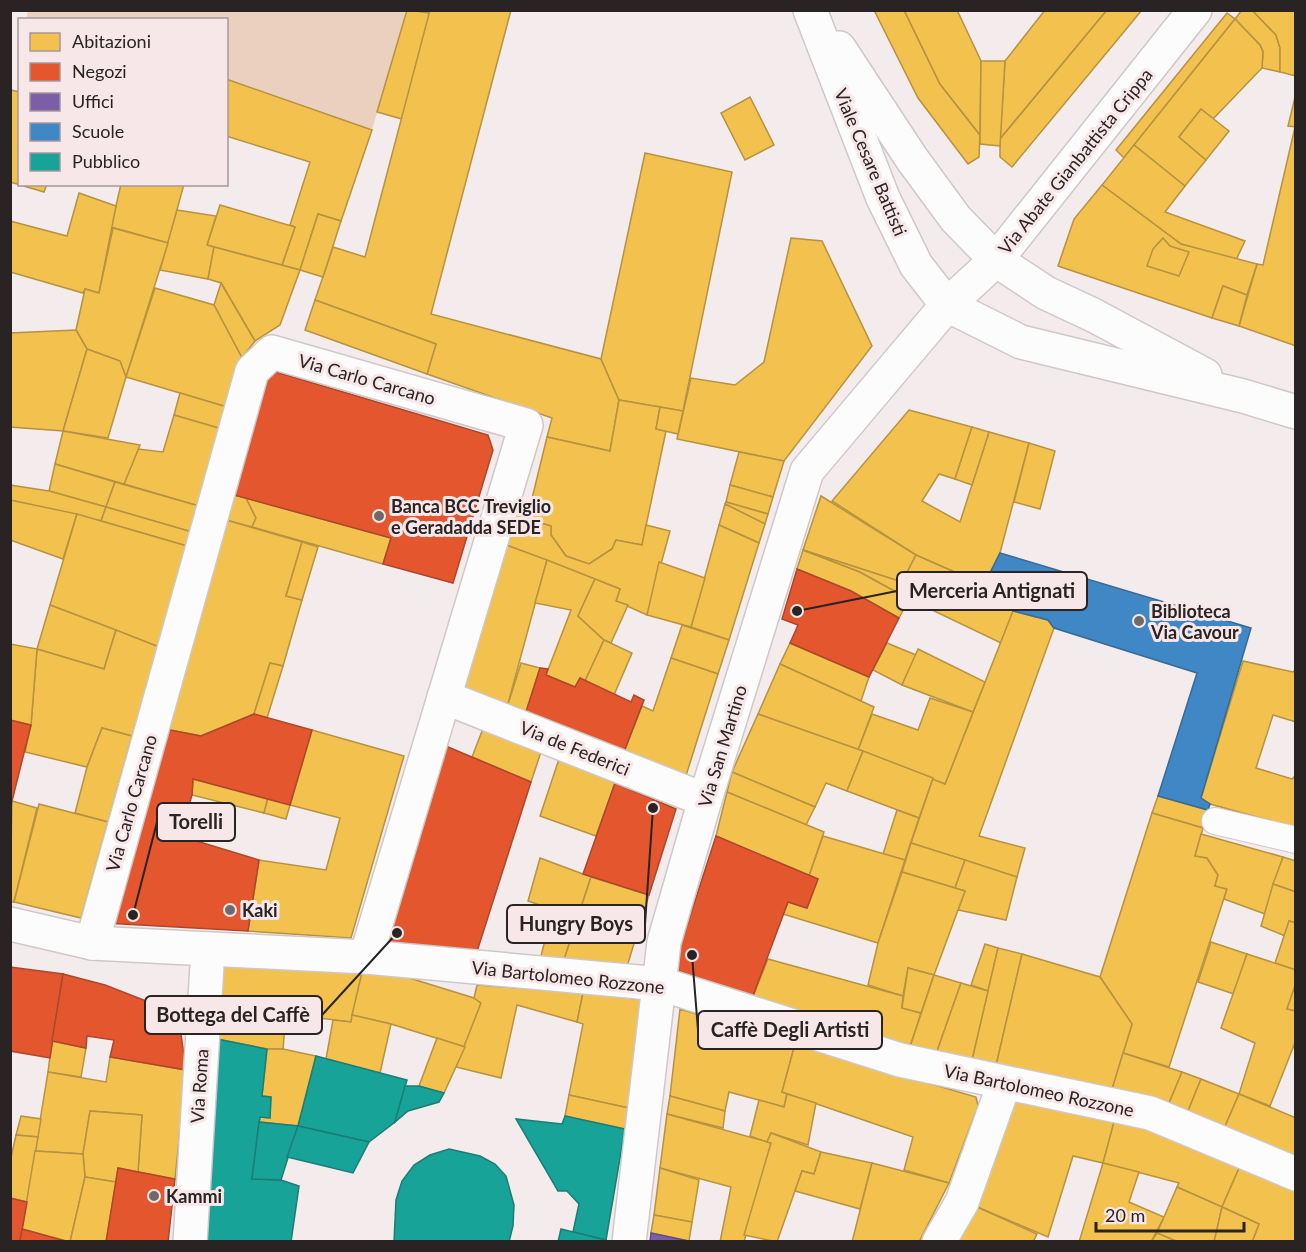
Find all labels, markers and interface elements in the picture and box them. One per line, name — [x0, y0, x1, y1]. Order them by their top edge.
legend — [18, 18, 228, 186]
text: Abitazioni — [72, 30, 151, 52]
text: Negozi — [72, 60, 127, 82]
street label: Via Abate Gianbattista Crippa — [993, 64, 1157, 258]
street label: Viale Cesare Battisti — [830, 85, 912, 239]
text: Uffici — [72, 90, 114, 112]
text: Scuole — [72, 120, 124, 142]
text: Pubblico — [72, 150, 140, 172]
street label: Via Carlo Carcano — [296, 349, 438, 409]
place label: Banca BCC Treviglio e Geradadda SEDE — [391, 495, 551, 538]
marker: Banca BCC Treviglio e Geradadda SEDE — [372, 509, 386, 523]
callout: Merceria Antignati — [897, 572, 1087, 610]
text: Merceria Antignati — [909, 578, 1075, 602]
place label: Biblioteca Via Cavour — [1150, 600, 1239, 643]
marker: Biblioteca Via Cavour — [1132, 614, 1146, 628]
street label: Via San Martino — [693, 682, 751, 810]
street label: Via de Federici — [517, 716, 633, 780]
street label: Via Carlo Carcano — [101, 732, 161, 874]
callout: Torelli — [157, 803, 235, 841]
text: Torelli — [169, 809, 223, 833]
place label: Kaki — [242, 899, 278, 921]
marker: Kaki — [223, 903, 237, 917]
callout: Hungry Boys — [507, 905, 645, 943]
text: Hungry Boys — [519, 911, 633, 935]
street label: Via Bartolomeo Rozzone — [470, 956, 666, 998]
callout: Bottega del Caffè — [145, 996, 322, 1034]
text: Bottega del Caffè — [156, 1002, 310, 1026]
callout: Caffè Degli Artisti — [698, 1011, 882, 1049]
text: Caffè Degli Artisti — [711, 1017, 869, 1041]
street label: Via Roma — [185, 1048, 213, 1124]
street label: Via Bartolomeo Rozzone — [942, 1059, 1136, 1121]
place label: Kammi — [166, 1185, 222, 1207]
marker: Kammi — [147, 1189, 161, 1203]
scale bar — [1096, 1195, 1244, 1233]
text: 20 m — [1105, 1204, 1145, 1226]

